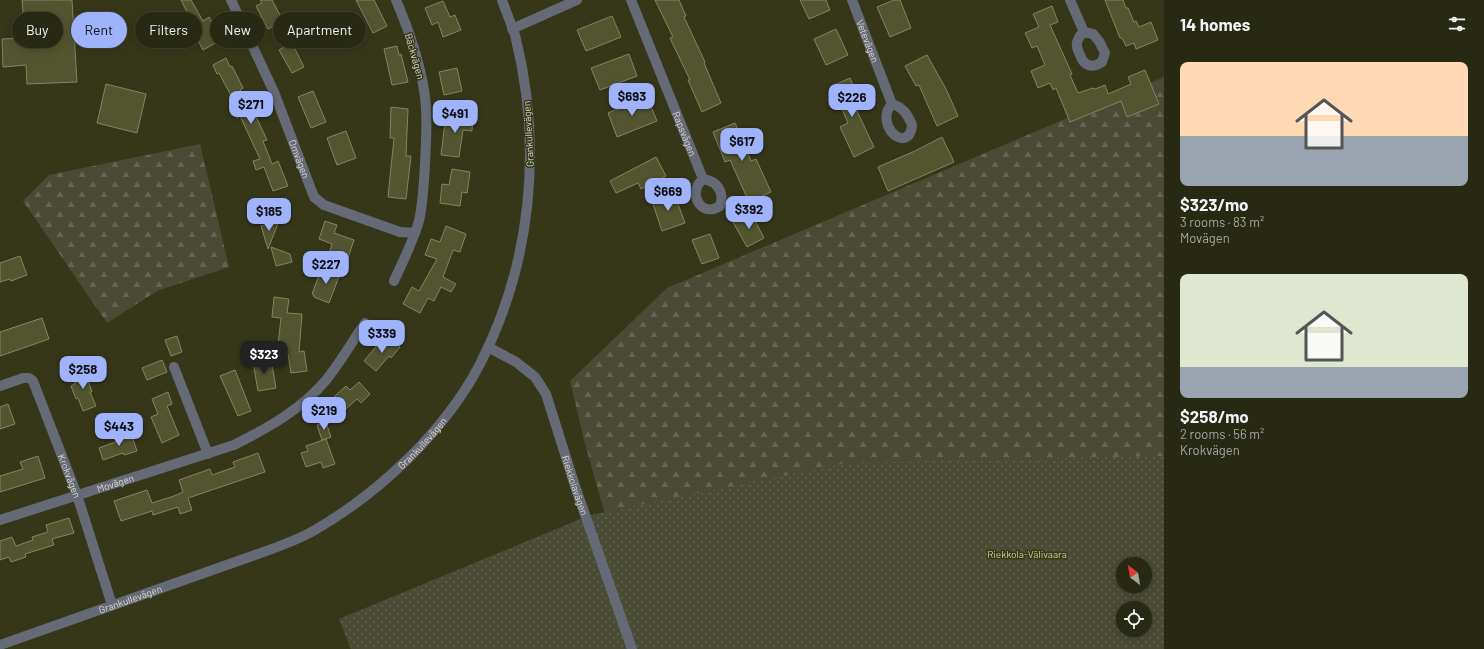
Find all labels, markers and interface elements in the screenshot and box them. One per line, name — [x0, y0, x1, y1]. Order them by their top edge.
chip: Buy — [12, 12, 63, 48]
chip: Rent — [71, 12, 127, 48]
chip: Filters — [135, 12, 202, 48]
chip: New — [210, 12, 265, 48]
chip: Apartment — [273, 12, 366, 48]
icon: filters — [1446, 13, 1468, 35]
text: 14 homes — [1180, 14, 1250, 34]
street label: Vetevägen — [854, 18, 882, 64]
street label: Bäckvägen — [403, 32, 427, 80]
pin: $693 — [608, 83, 656, 117]
pin: $226 — [828, 84, 876, 118]
text: $693 — [618, 88, 646, 104]
icon: home — [1288, 88, 1360, 160]
text: $226 — [838, 89, 866, 105]
pin: $271 — [227, 91, 275, 125]
text: $271 — [238, 96, 264, 112]
pin: $491 — [431, 100, 479, 134]
street label: Grankullevägen — [520, 101, 536, 167]
text: $491 — [442, 105, 468, 121]
street label: Rapsvägen — [670, 109, 699, 158]
pin: $617 — [718, 128, 766, 162]
text: $617 — [729, 133, 755, 149]
street label: Omvägen — [287, 138, 312, 180]
pin: $669 — [644, 178, 692, 212]
text: $669 — [654, 183, 682, 199]
text: $323/mo — [1180, 194, 1249, 214]
pin: $392 — [725, 196, 773, 230]
pin: $185 — [245, 198, 293, 232]
text: $392 — [735, 201, 763, 217]
text: $185 — [256, 203, 282, 219]
text: 3 rooms · 83 m² — [1180, 214, 1264, 230]
text: Movägen — [1180, 230, 1230, 246]
pin: $227 — [302, 251, 350, 285]
text: $227 — [312, 256, 340, 272]
icon: home — [1288, 300, 1360, 372]
pin: $339 — [358, 320, 406, 354]
text: $339 — [368, 325, 396, 341]
pin: $323 — [240, 341, 288, 375]
text: $323 — [250, 346, 278, 362]
pin: $258 — [59, 356, 107, 390]
text: $258 — [69, 361, 97, 377]
pin: $219 — [300, 397, 348, 431]
text: $219 — [311, 402, 337, 418]
text: $258/mo — [1180, 406, 1249, 426]
pin: $443 — [95, 413, 143, 447]
street label: Grankullevägen — [395, 415, 449, 472]
text: $443 — [104, 418, 134, 434]
text: 2 rooms · 56 m² — [1180, 426, 1264, 442]
text: Krokvägen — [1180, 442, 1240, 458]
street label: Krokvägen — [56, 452, 83, 499]
street label: Riekkolavägen — [560, 454, 591, 517]
street label: Movägen — [95, 472, 135, 495]
park label: Riekkola-Välivaara — [987, 548, 1067, 560]
north arrow — [1116, 557, 1152, 593]
map controls — [1116, 557, 1152, 637]
street label: Grankullevägen — [97, 582, 163, 616]
button: locate — [1116, 601, 1152, 637]

